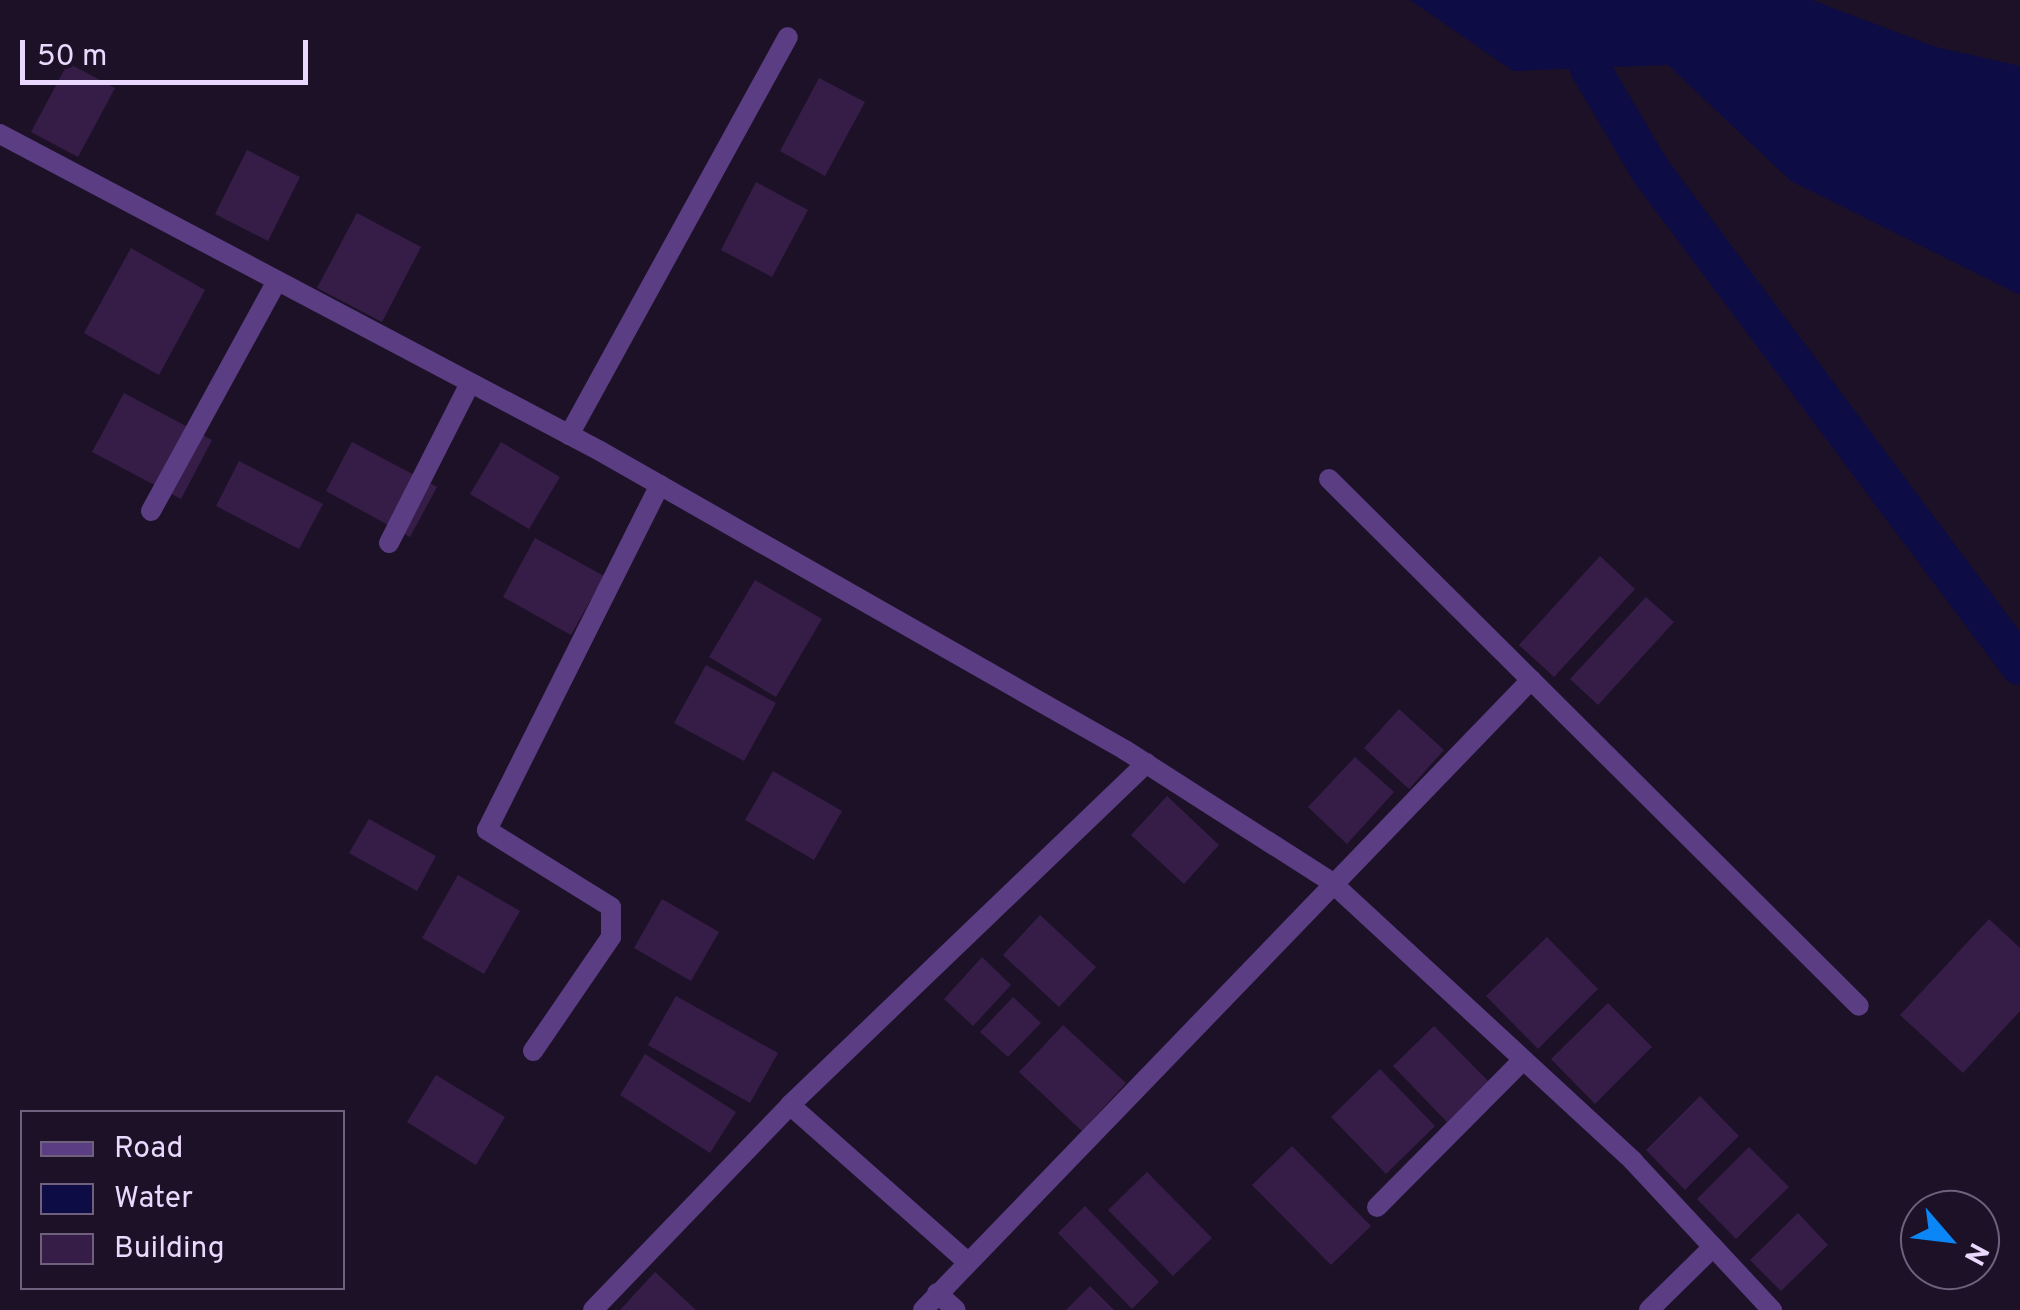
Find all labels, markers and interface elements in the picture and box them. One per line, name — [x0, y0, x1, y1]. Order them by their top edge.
scale bar — [25, 20, 312, 82]
text: 50 m — [37, 39, 107, 76]
legend — [20, 1110, 345, 1290]
text: Road — [114, 1131, 183, 1168]
text: Water — [114, 1181, 193, 1218]
north arrow — [1900, 1190, 2000, 1290]
text: Building — [114, 1231, 225, 1268]
text: N — [1954, 1236, 1995, 1270]

